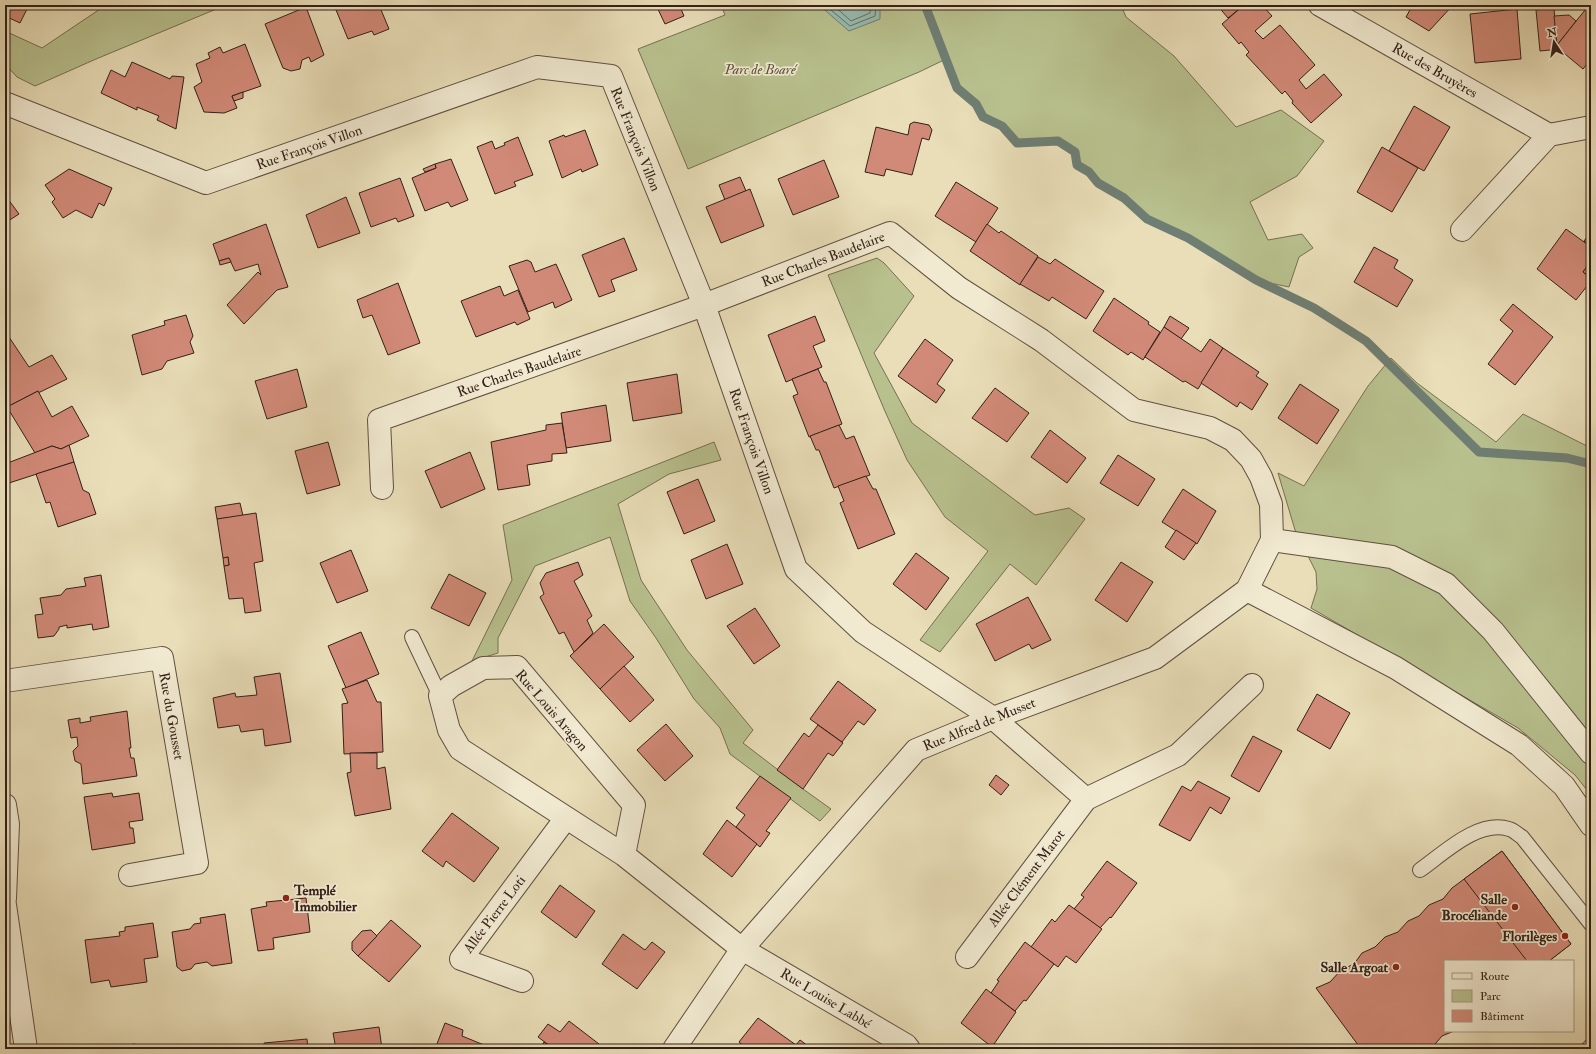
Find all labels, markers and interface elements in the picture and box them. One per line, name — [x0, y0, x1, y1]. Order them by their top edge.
north arrow — [1534, 22, 1574, 62]
text: N — [1545, 25, 1559, 40]
street label: Rue des Bruyères — [1389, 39, 1481, 103]
park label: Parc de Boaré — [723, 61, 798, 78]
street label: Rue François Villon — [607, 85, 664, 194]
street label: Rue François Villon — [254, 121, 364, 174]
street label: Rue Charles Baudelaire — [759, 228, 887, 291]
street label: Rue Charles Baudelaire — [455, 342, 584, 401]
street label: Rue François Villon — [725, 386, 778, 496]
street label: Rue Louis Aragon — [512, 666, 592, 755]
street label: Rue du Gousset — [155, 671, 188, 762]
street label: Rue Alfred de Musset — [920, 694, 1038, 755]
street label: Allée Clément Marot — [984, 826, 1069, 931]
street label: Allée Pierre Loti — [459, 872, 529, 957]
place label: Templé Immobilier — [293, 882, 358, 915]
place label: Salle Brocéliande — [1442, 891, 1507, 924]
marker: Templé Immobilier — [281, 893, 291, 903]
marker: Salle Brocéliande — [1510, 902, 1520, 912]
place label: Florilèges — [1502, 928, 1557, 946]
marker: Florilèges — [1560, 931, 1570, 941]
place label: Salle Argoat — [1321, 959, 1388, 977]
legend — [1444, 960, 1574, 1032]
marker: Salle Argoat — [1391, 962, 1401, 972]
street label: Rue Louise Labbé — [777, 965, 874, 1032]
text: Route — [1480, 969, 1509, 984]
text: Parc — [1480, 989, 1501, 1004]
text: Bâtiment — [1480, 1009, 1524, 1024]

